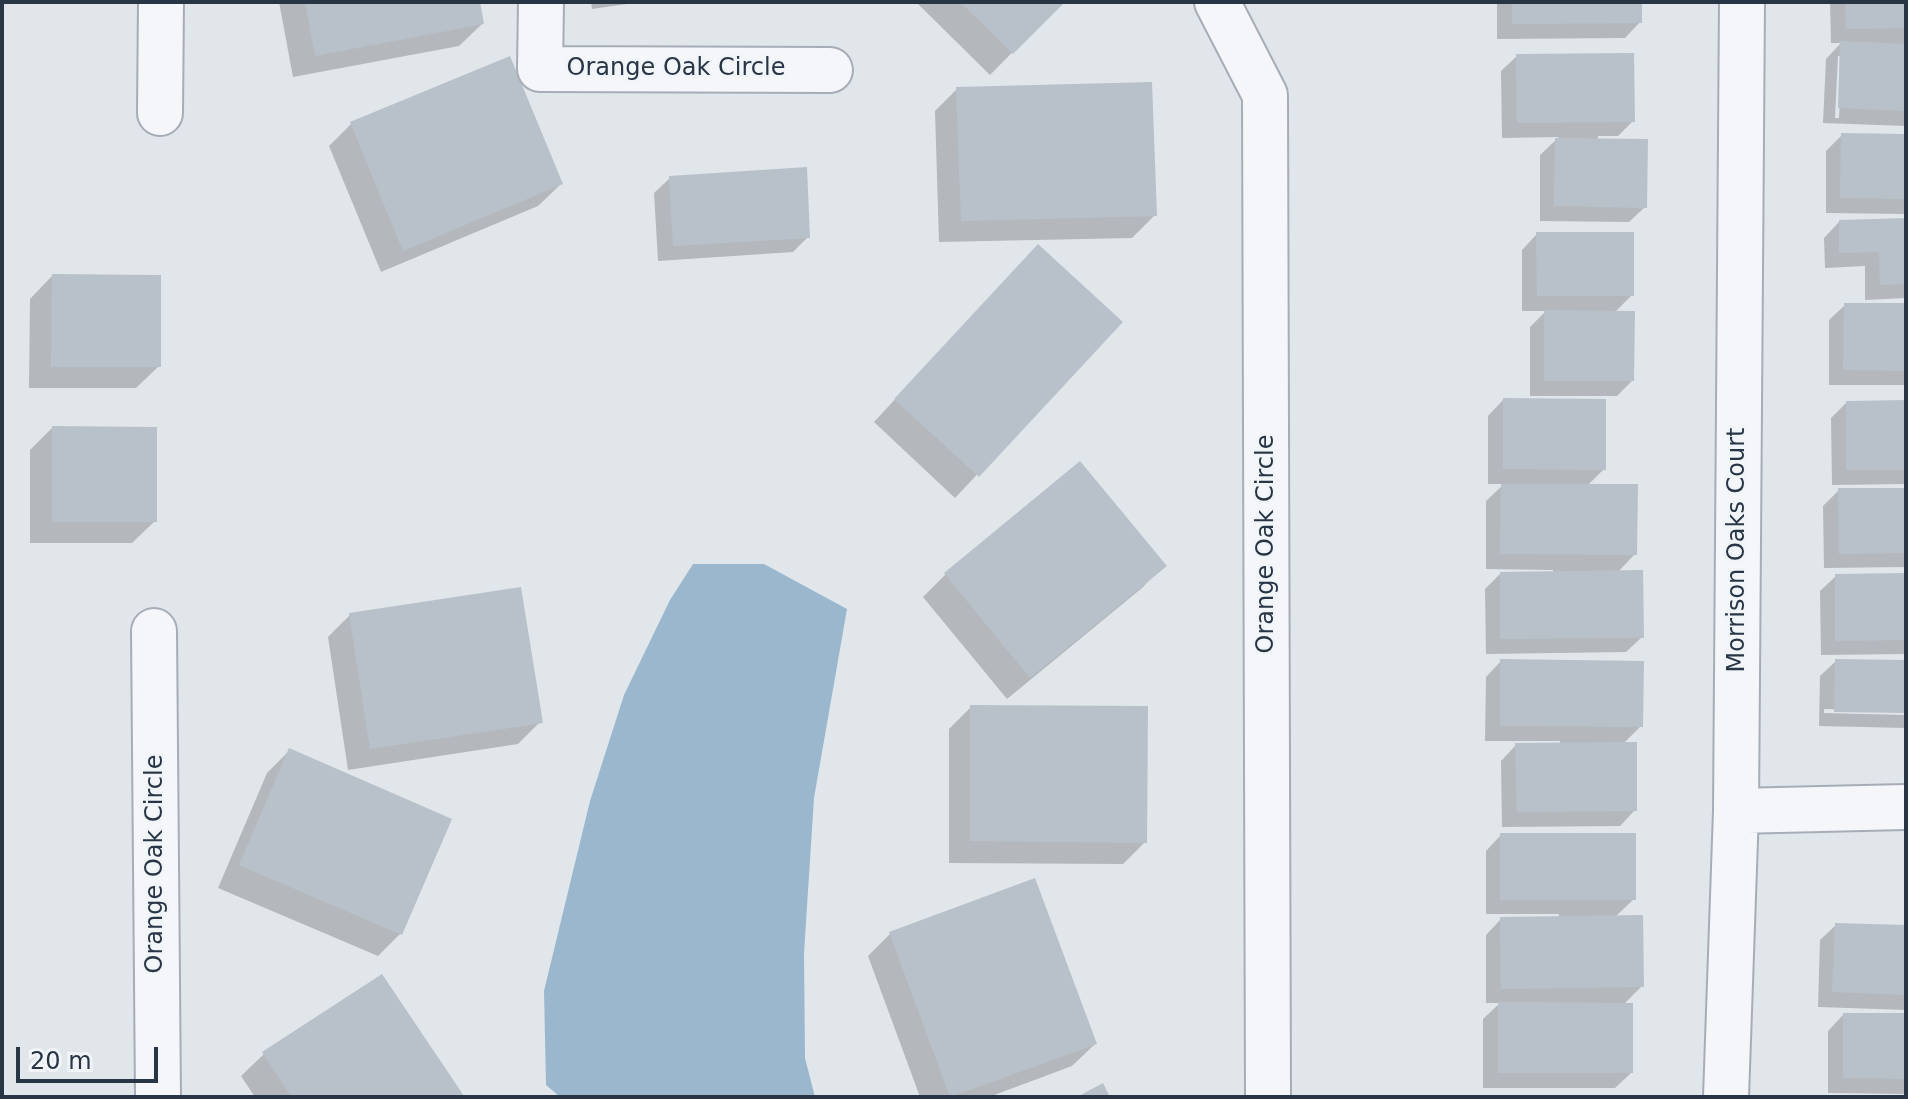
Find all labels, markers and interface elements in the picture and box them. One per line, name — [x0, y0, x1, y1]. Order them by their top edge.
street label: Orange Oak Circle — [567, 55, 785, 83]
street label: Morrison Oaks Court — [1724, 428, 1752, 672]
street label: Orange Oak Circle — [1253, 435, 1281, 653]
street label: Orange Oak Circle — [142, 755, 170, 973]
scale bar — [20, 1031, 162, 1081]
text: 20 m — [30, 1047, 92, 1075]

